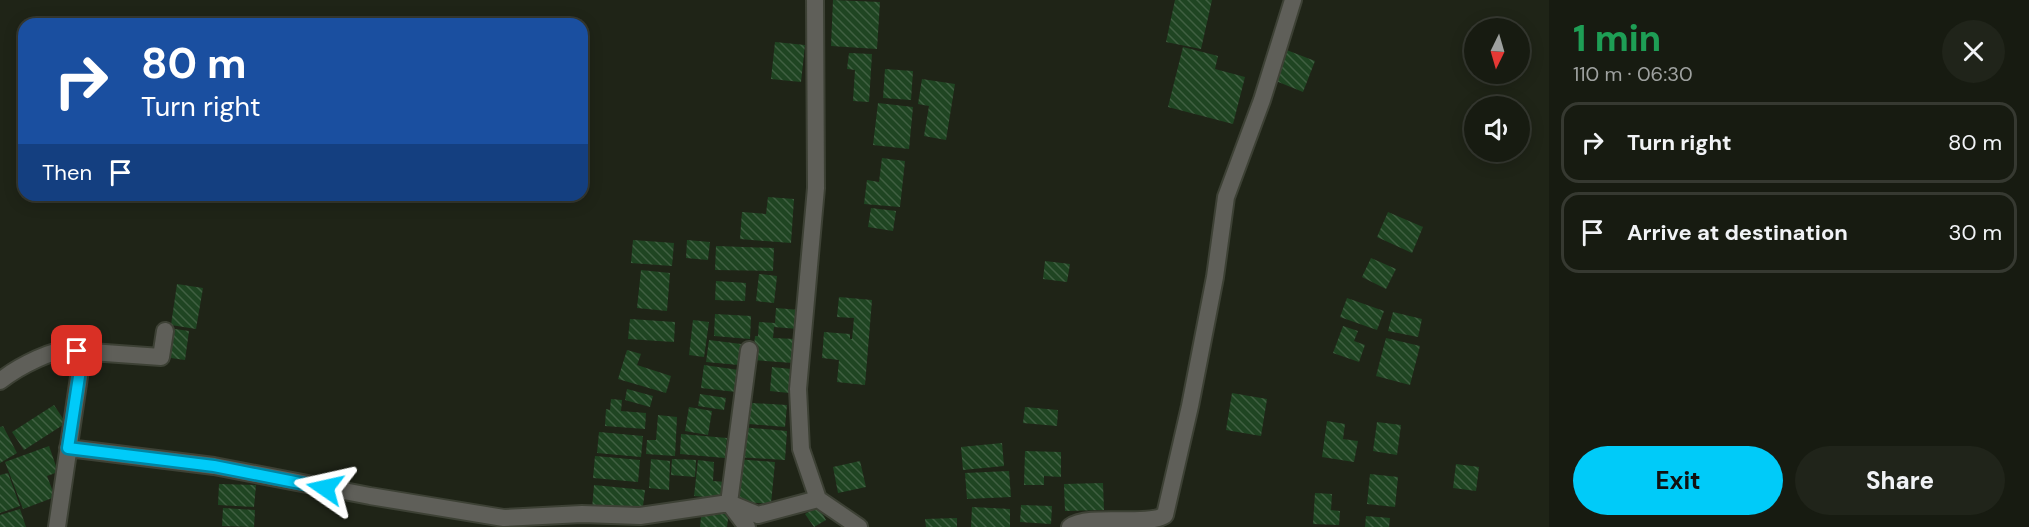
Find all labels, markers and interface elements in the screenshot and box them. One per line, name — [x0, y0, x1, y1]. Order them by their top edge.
text: 1 min — [1573, 15, 1661, 62]
north arrow — [1464, 18, 1530, 84]
map controls — [1464, 18, 1530, 162]
button: close — [1942, 20, 2005, 83]
text: 80 m — [141, 36, 247, 91]
icon: right — [42, 42, 120, 120]
text: 110 m · 06:30 — [1573, 61, 1693, 87]
text: Turn right — [141, 89, 261, 124]
button: sound — [1464, 96, 1530, 162]
icon: right — [1576, 126, 1609, 159]
text: Turn right — [1627, 128, 1732, 157]
text: 80 m — [1948, 128, 2002, 157]
icon: arrive — [104, 156, 137, 189]
text: Then — [42, 158, 92, 187]
icon: arrive — [1576, 216, 1609, 249]
text: Arrive at destination — [1627, 218, 1848, 247]
text: 30 m — [1948, 218, 2002, 247]
pin — [51, 325, 102, 376]
icon: arrive — [60, 334, 93, 367]
button: Exit — [1573, 446, 1783, 515]
button: Share — [1795, 446, 2005, 515]
position arrow — [293, 456, 357, 520]

